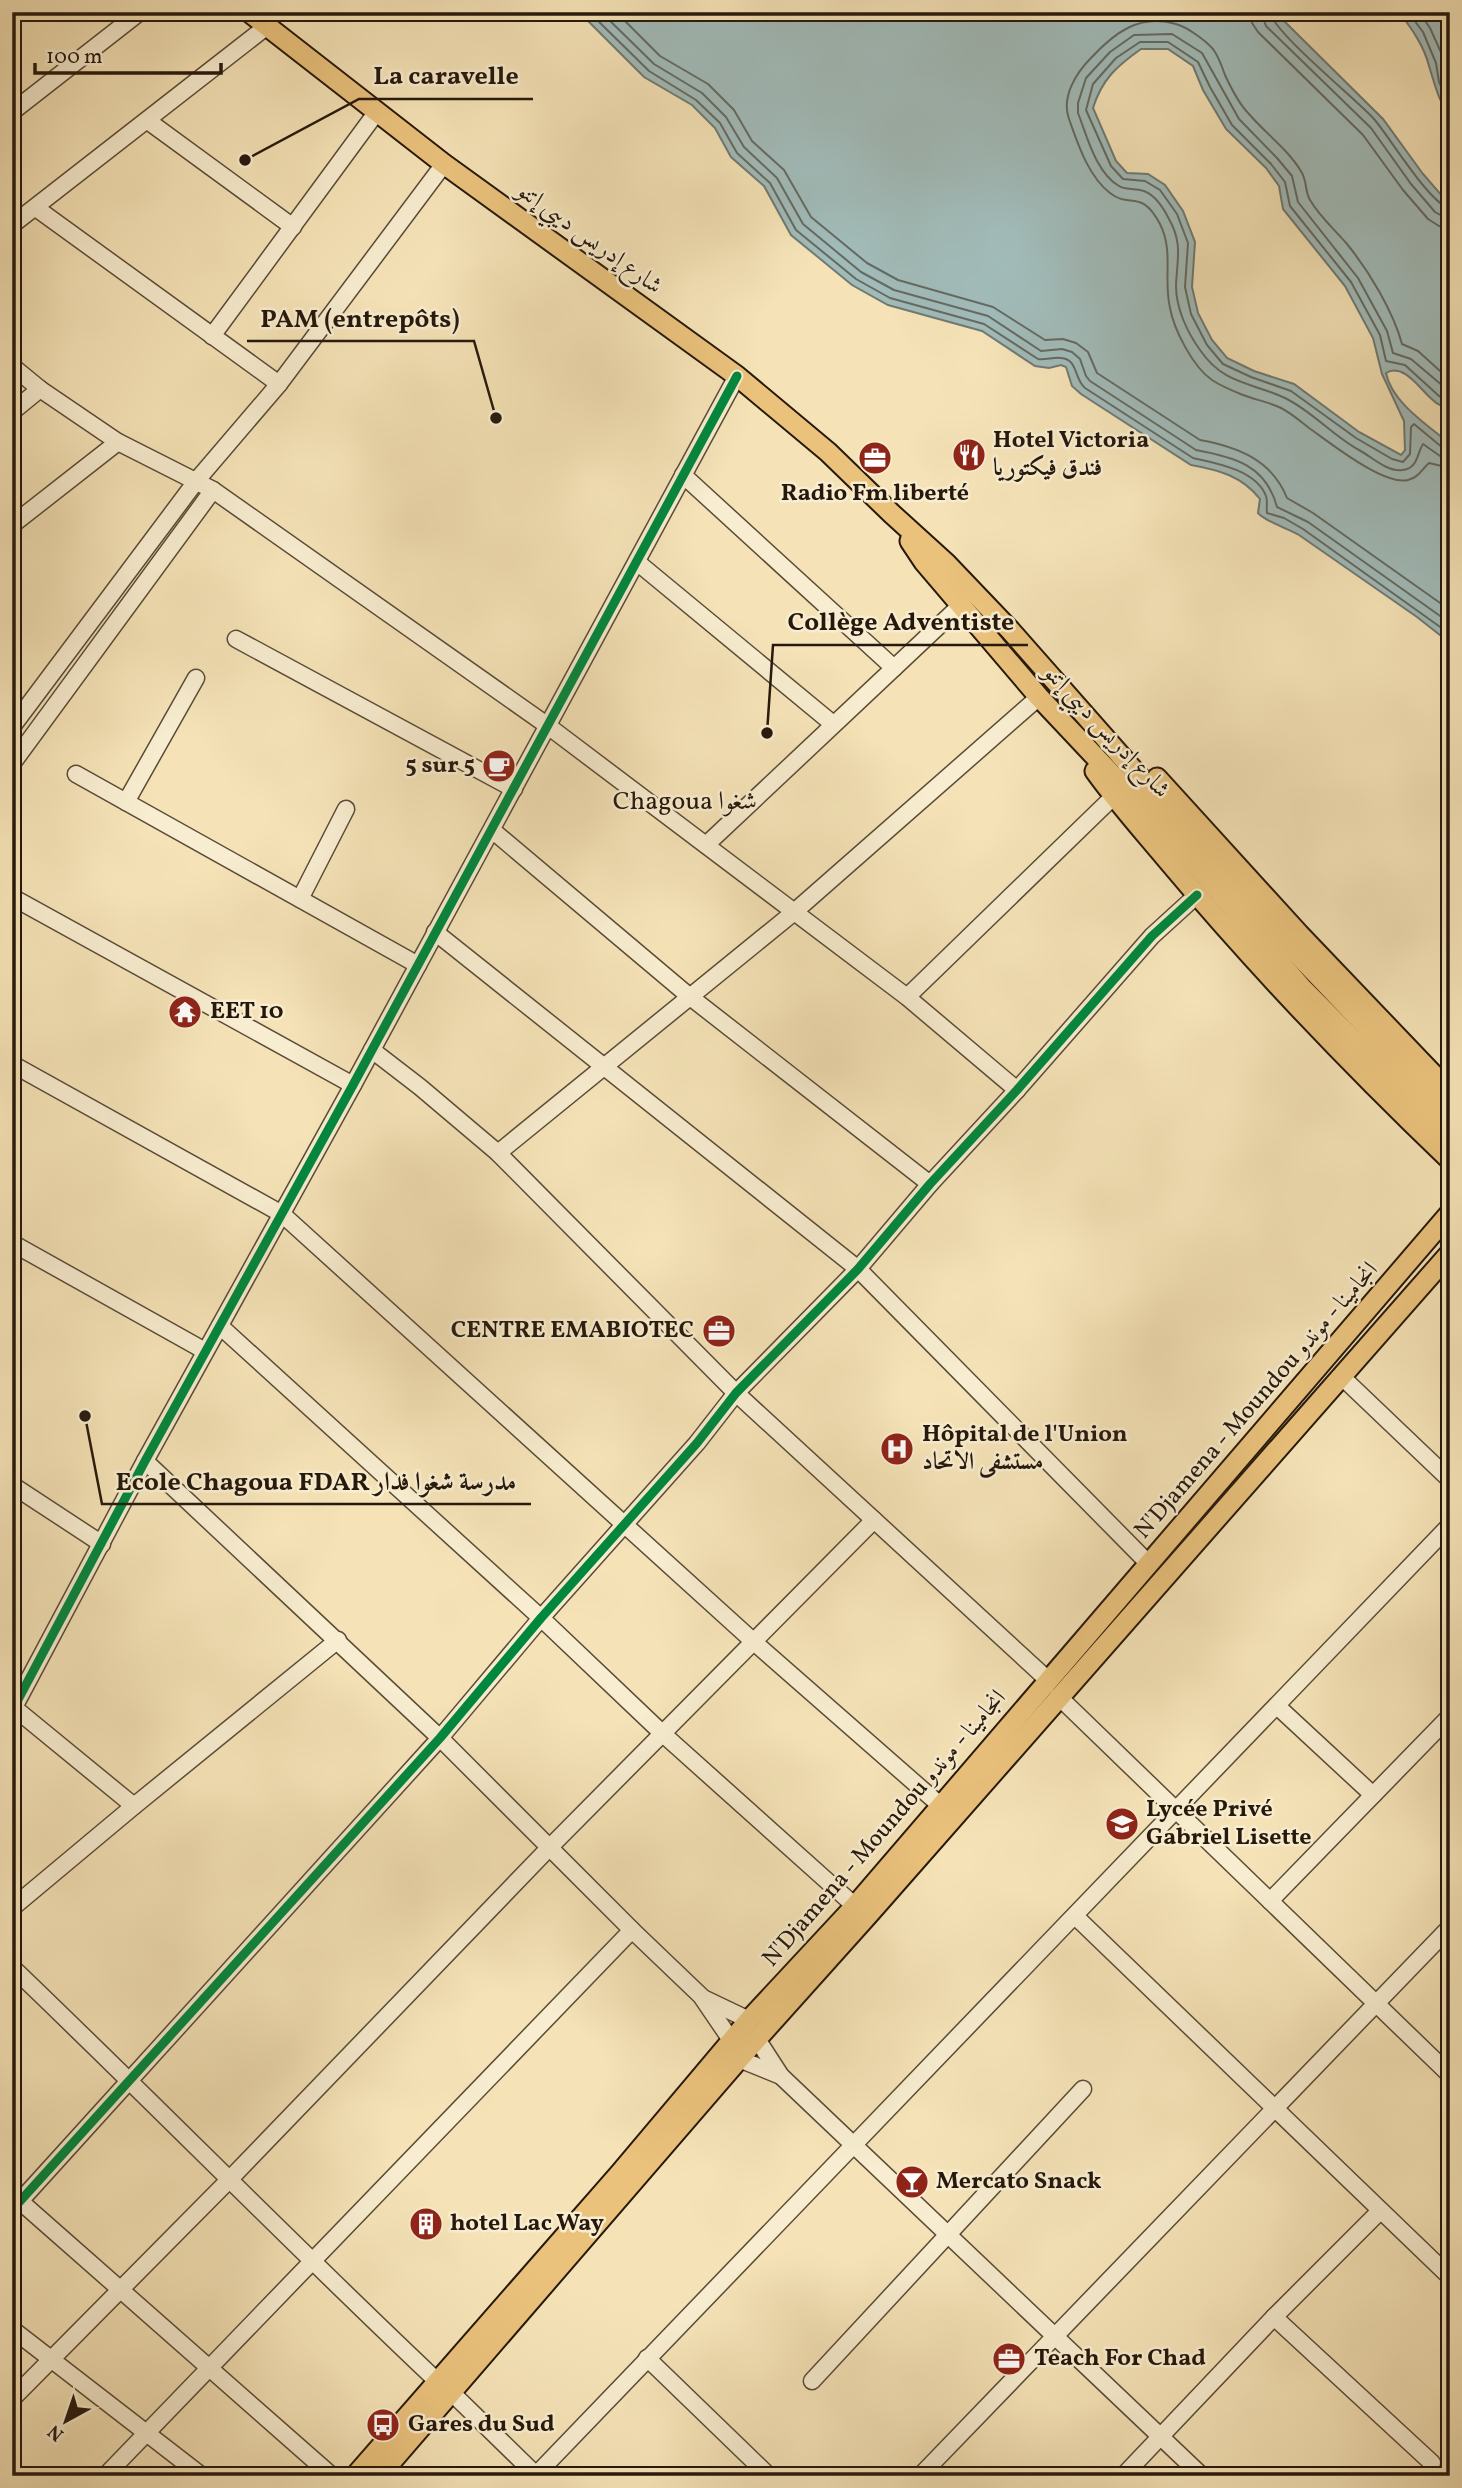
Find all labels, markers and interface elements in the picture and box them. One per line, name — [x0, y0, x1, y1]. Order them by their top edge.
scale bar — [35, 32, 220, 76]
text: 100 m — [46, 43, 103, 72]
callout: La caravelle — [359, 52, 533, 99]
text: La caravelle — [373, 59, 519, 95]
street label: شارع إدريس ديبي إتنو — [506, 173, 669, 306]
callout: PAM (entrepôts) — [247, 294, 474, 341]
text: PAM (entrepôts) — [260, 302, 460, 338]
place label: Hotel Victoria فندق فيكتوريا — [993, 424, 1149, 486]
restaurant icon: Hotel Victoria فندق فيكتوريا — [950, 436, 988, 474]
office icon: Radio Fm liberté — [856, 439, 894, 477]
place label: Radio Fm liberté — [781, 477, 969, 511]
callout: Collège Adventiste — [773, 598, 1028, 645]
text: Collège Adventiste — [788, 605, 1014, 641]
street label: شارع إدريس ديبي إتنو — [1031, 656, 1177, 809]
cafe icon: 5 sur 5 — [480, 747, 518, 785]
place label: 5 sur 5 — [405, 749, 475, 783]
district label: Chagoua شغوا — [613, 784, 757, 820]
temple icon: EET 10 — [166, 993, 204, 1031]
place label: EET 10 — [210, 995, 284, 1029]
street label: N'Djamena - Moundou انجامينا - موندو — [1127, 1255, 1387, 1547]
office icon: CENTRE EMABIOTEC — [700, 1312, 738, 1350]
place label: CENTRE EMABIOTEC — [451, 1314, 694, 1348]
place label: Hôpital de l'Union مستشفى الاتحاد — [922, 1418, 1128, 1480]
hospital icon: Hôpital de l'Union مستشفى الاتحاد — [878, 1430, 916, 1468]
callout: Ecole Chagoua FDAR مدرسة شغوا فدار — [102, 1457, 531, 1504]
text: Ecole Chagoua FDAR مدرسة شغوا فدار — [116, 1465, 516, 1501]
street label: N'Djamena - Moundou انجامينا - موندو — [755, 1683, 1015, 1975]
place label: Lycée Privé Gabriel Lisette — [1146, 1793, 1312, 1855]
school or university icon: Lycée Privé Gabriel Lisette — [1103, 1805, 1141, 1843]
bar icon: Mercato Snack — [893, 2163, 931, 2201]
place label: Mercato Snack — [936, 2165, 1102, 2199]
building icon: hotel Lac Way — [407, 2205, 445, 2243]
place label: hotel Lac Way — [450, 2207, 605, 2241]
office icon: Teach For Chad — [990, 2340, 1028, 2378]
place label: Teach For Chad — [1034, 2342, 1206, 2376]
north arrow — [32, 2386, 102, 2456]
bus stop icon: Gares du Sud — [364, 2406, 402, 2444]
place label: Gares du Sud — [408, 2408, 555, 2442]
text: N — [43, 2418, 70, 2447]

